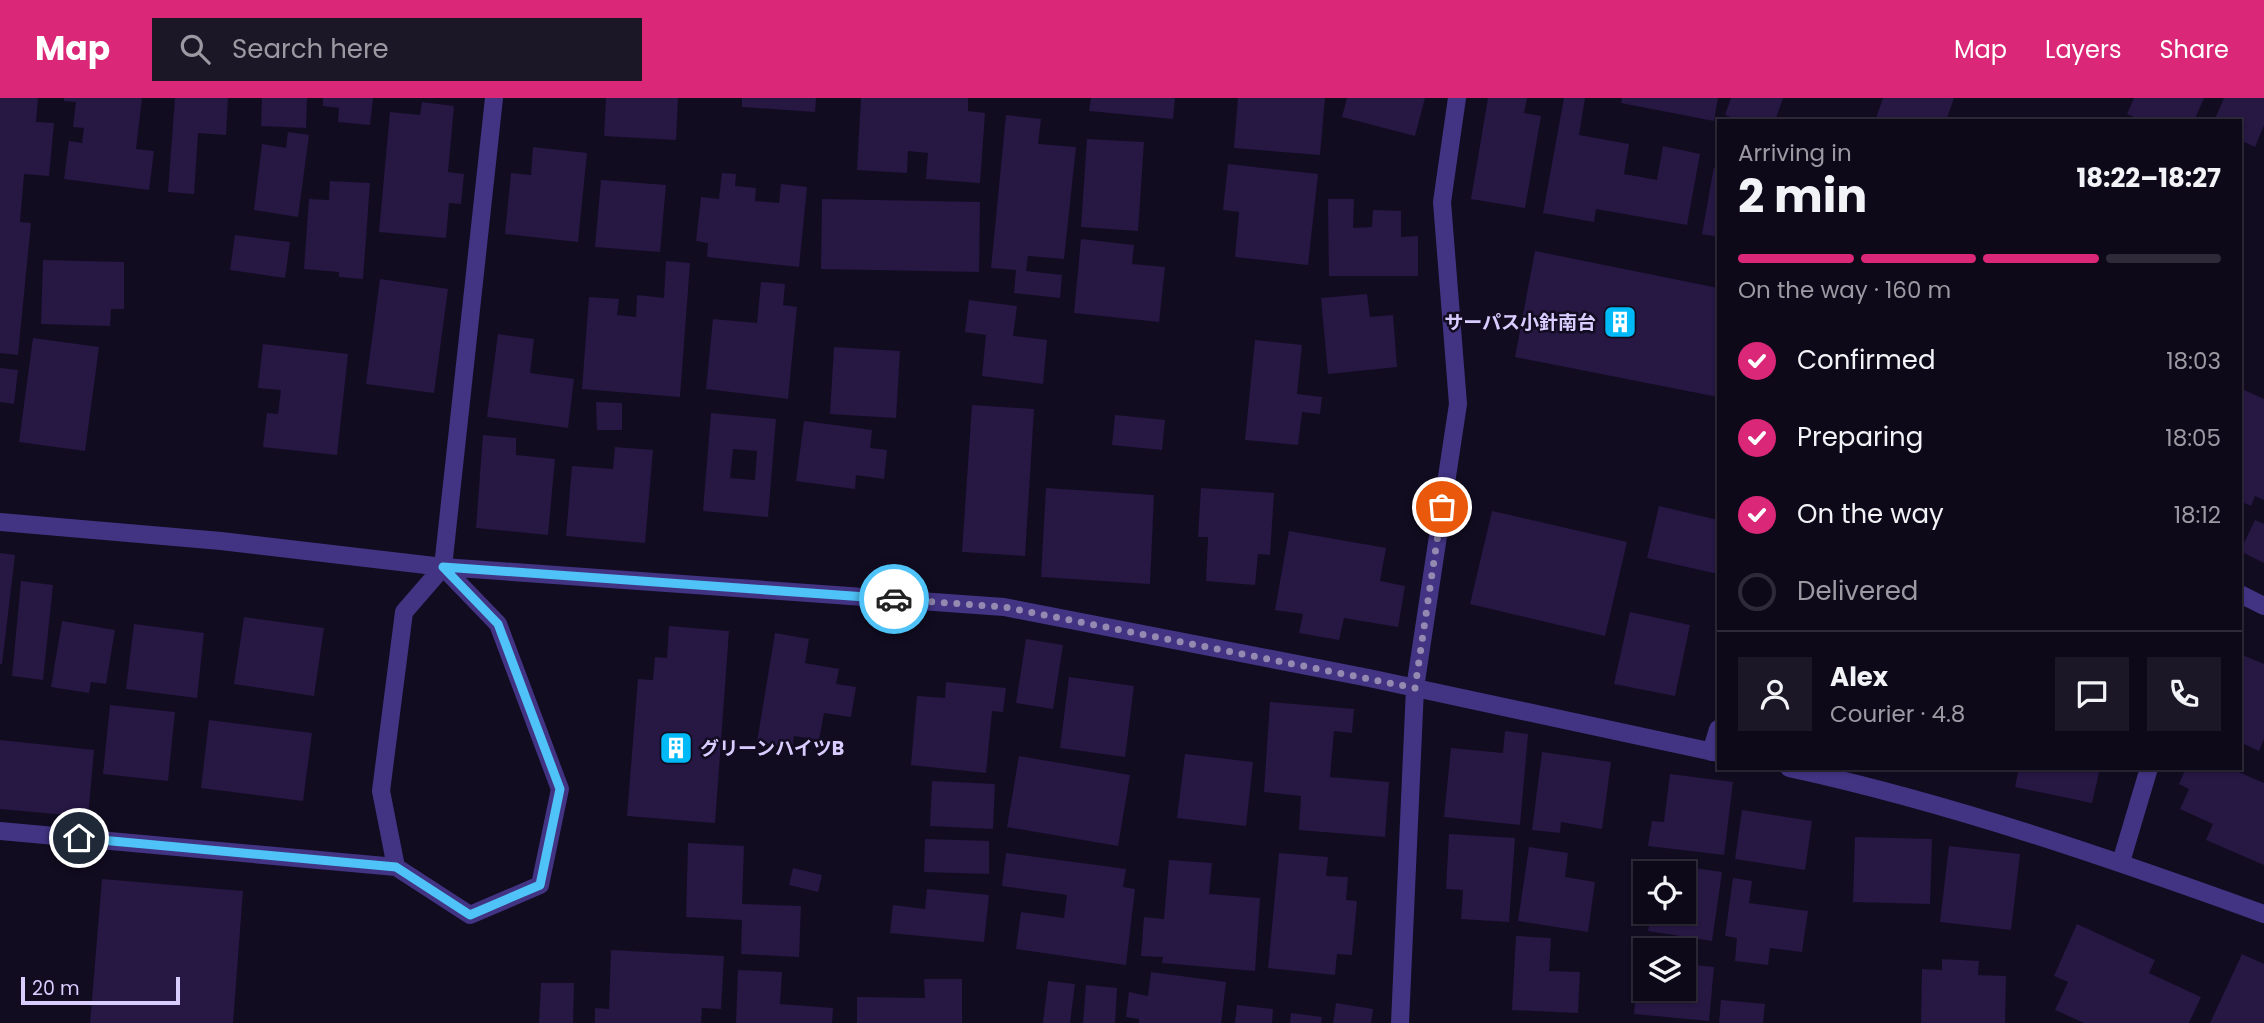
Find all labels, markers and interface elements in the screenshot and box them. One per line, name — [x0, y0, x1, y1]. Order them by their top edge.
search box — [152, 18, 642, 81]
text: Map — [35, 25, 110, 72]
icon: search — [176, 30, 214, 68]
text: Search here — [232, 31, 389, 67]
text: Map — [1954, 33, 2007, 66]
text: Layers — [2045, 33, 2121, 66]
text: Share — [2159, 33, 2229, 66]
text: Arriving in — [1738, 137, 1852, 169]
text: 18:22–18:27 — [2076, 160, 2221, 196]
text: 2 min — [1738, 164, 1867, 228]
text: On the way · 160 m — [1738, 274, 1951, 306]
building icon: サーパス小針南台 — [1601, 303, 1639, 341]
place label: サーパス小針南台 — [1444, 309, 1596, 336]
icon: check — [1738, 342, 1776, 380]
text: Confirmed — [1797, 342, 1935, 378]
text: 18:03 — [2166, 345, 2221, 377]
icon: check — [1738, 419, 1776, 457]
text: Preparing — [1797, 419, 1923, 455]
text: 18:05 — [2165, 422, 2221, 454]
pin — [1412, 477, 1472, 537]
icon: bag — [1423, 488, 1461, 526]
icon: check — [1738, 496, 1776, 534]
text: On the way — [1797, 496, 1944, 532]
text: 18:12 — [2174, 499, 2221, 531]
courier — [859, 564, 929, 634]
text: Delivered — [1797, 573, 1918, 609]
icon: car — [875, 580, 913, 618]
button: person — [1738, 657, 1812, 731]
button: chat — [2055, 657, 2129, 731]
button: phone — [2147, 657, 2221, 731]
text: Alex — [1830, 659, 1888, 695]
text: Courier · 4.8 — [1830, 698, 1965, 730]
building icon: グリーンハイツB — [657, 729, 695, 767]
place label: グリーンハイツB — [700, 735, 844, 762]
pin — [49, 808, 109, 868]
icon: home — [60, 819, 98, 857]
map controls — [1633, 861, 1696, 1001]
button: locate — [1633, 861, 1696, 924]
button: layers — [1633, 938, 1696, 1001]
scale bar — [21, 974, 180, 1006]
text: 20 m — [32, 975, 80, 1002]

